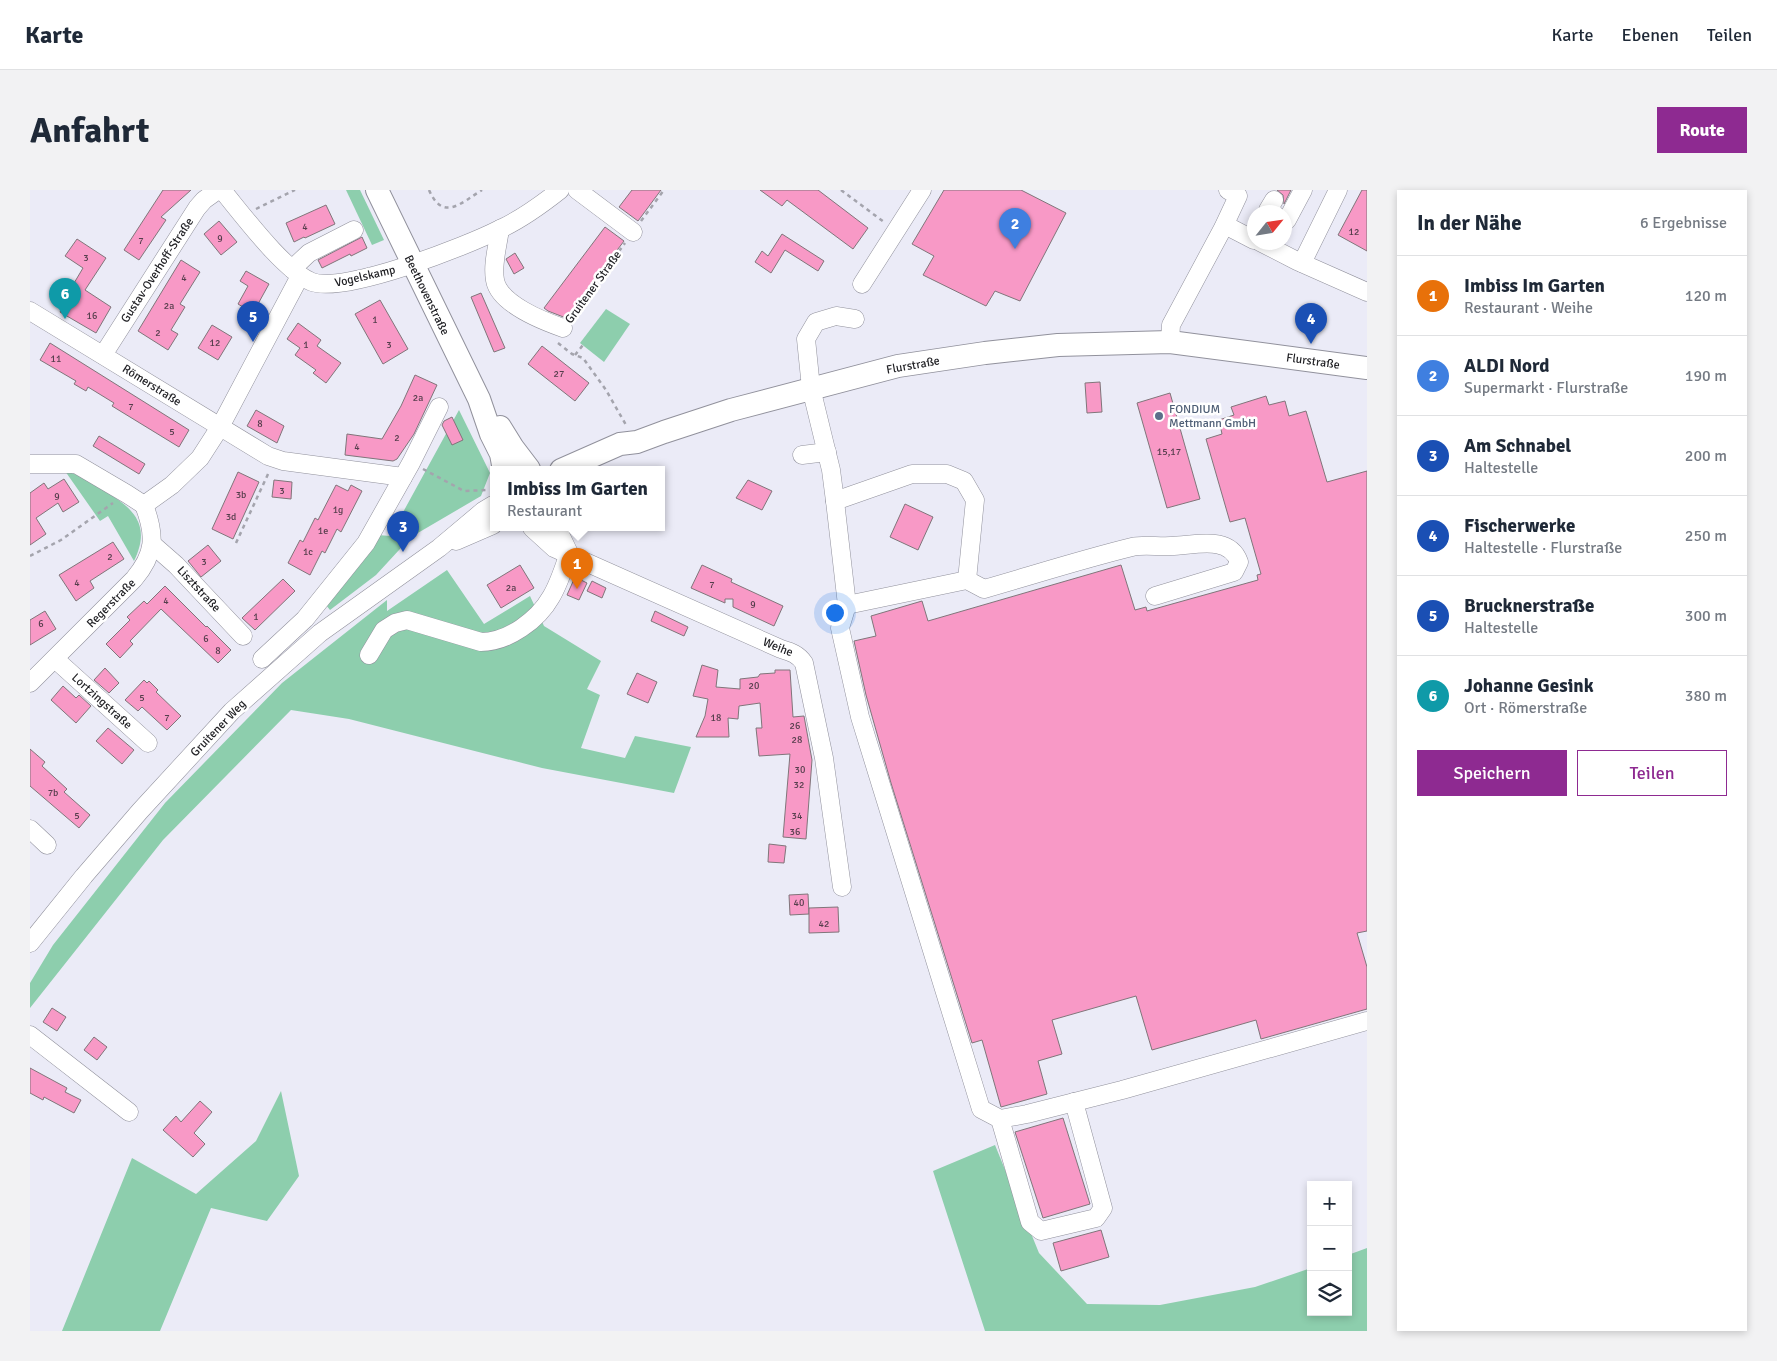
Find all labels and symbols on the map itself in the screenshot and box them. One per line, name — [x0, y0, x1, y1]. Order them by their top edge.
north arrow — [1247, 205, 1292, 250]
pin: 2 — [999, 208, 1031, 249]
street label: Gustav-Overhoff-Straße — [118, 215, 197, 326]
house number: 4 — [302, 221, 308, 233]
house number: 12 — [1349, 226, 1359, 238]
house number: 9 — [217, 233, 223, 245]
house number: 7 — [138, 235, 144, 247]
street label: Gruitener Straße — [562, 248, 625, 327]
house number: 3 — [83, 252, 89, 264]
street label: Beethovenstraße — [401, 253, 452, 338]
street label: Vogelskamp — [333, 262, 397, 291]
house number: 4 — [181, 272, 187, 284]
pin: 6 — [49, 278, 81, 319]
house number: 2a — [164, 300, 174, 312]
pin: 5 — [237, 301, 269, 342]
pin: 4 — [1295, 303, 1327, 344]
house number: 16 — [87, 310, 97, 322]
house number: 1 — [372, 314, 378, 326]
house number: 2 — [155, 327, 161, 339]
house number: 12 — [210, 337, 220, 349]
house number: 1 — [303, 339, 309, 351]
house number: 3 — [386, 339, 392, 351]
street label: Flurstraße — [1285, 350, 1341, 373]
house number: 11 — [51, 353, 61, 365]
street label: Flurstraße — [885, 353, 941, 378]
street label: Römerstraße — [119, 361, 184, 409]
house number: 27 — [554, 368, 564, 380]
house number: 2a — [413, 392, 423, 404]
house number: 7 — [128, 401, 134, 413]
place label: FONDIUM Mettmann GmbH — [1169, 402, 1256, 431]
marker: FONDIUM Mettmann GmbH — [1153, 410, 1165, 422]
house number: 8 — [257, 418, 263, 430]
house number: 5 — [169, 426, 175, 438]
house number: 2 — [394, 432, 400, 444]
house number: 4 — [354, 441, 360, 453]
house number: 15,17 — [1157, 446, 1181, 458]
house number: 3 — [279, 485, 285, 497]
house number: 3b — [236, 489, 246, 501]
house number: 9 — [54, 491, 60, 503]
house number: 1g — [333, 504, 343, 516]
house number: 3d — [226, 511, 236, 523]
pin: 3 — [387, 511, 419, 552]
house number: 1e — [318, 525, 328, 537]
house number: 1c — [303, 546, 313, 558]
pin: 1 — [561, 548, 593, 589]
house number: 2 — [107, 551, 113, 563]
house number: 3 — [201, 556, 207, 568]
street label: Lisztstraße — [174, 563, 224, 615]
street label: Regerstraße — [84, 576, 139, 631]
house number: 4 — [74, 577, 80, 589]
house number: 7 — [709, 579, 715, 591]
house number: 2a — [506, 582, 516, 594]
house number: 4 — [163, 595, 169, 607]
house number: 9 — [750, 599, 756, 611]
your location — [822, 600, 848, 626]
house number: 1 — [253, 611, 259, 623]
house number: 6 — [38, 618, 44, 630]
house number: 6 — [203, 633, 209, 645]
street label: Weihe — [760, 635, 795, 660]
house number: 8 — [215, 645, 221, 657]
street label: Lortzingstraße — [68, 670, 135, 732]
house number: 20 — [749, 680, 759, 692]
house number: 5 — [139, 692, 145, 704]
street label: Gruitener Weg — [187, 697, 249, 760]
house number: 7 — [164, 712, 170, 724]
house number: 18 — [711, 712, 721, 724]
house number: 26 — [790, 720, 800, 732]
house number: 28 — [792, 734, 802, 746]
house number: 30 — [795, 764, 805, 776]
house number: 32 — [794, 779, 804, 791]
house number: 7b — [48, 787, 58, 799]
house number: 5 — [74, 810, 80, 822]
house number: 34 — [792, 810, 803, 822]
house number: 36 — [790, 826, 800, 838]
house number: 40 — [794, 897, 804, 909]
house number: 42 — [819, 918, 829, 930]

